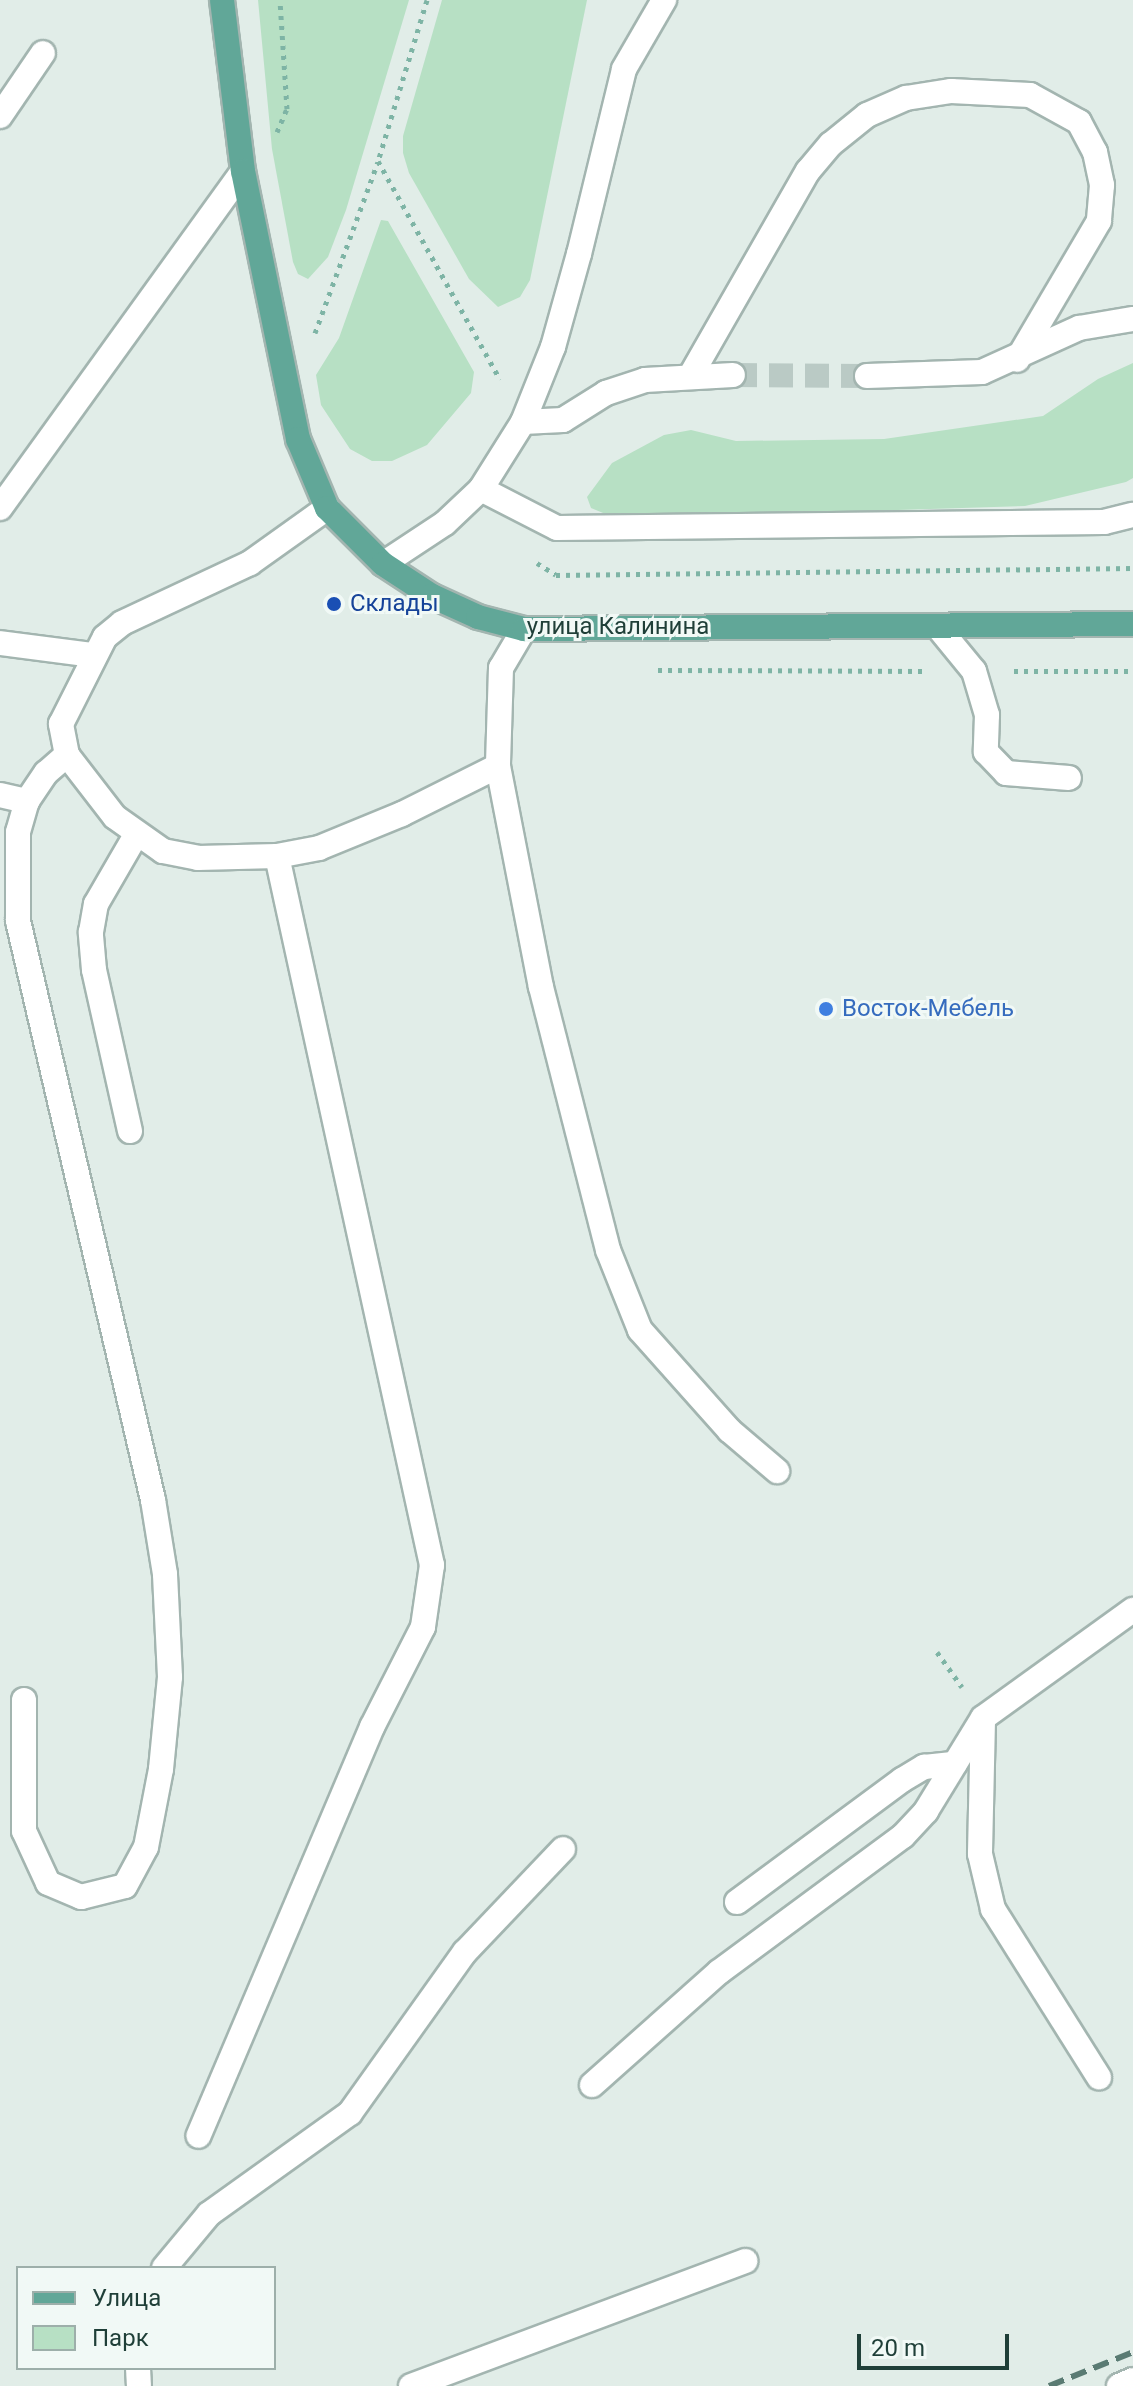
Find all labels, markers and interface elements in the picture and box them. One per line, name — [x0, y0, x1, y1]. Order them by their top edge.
place label: Склады — [350, 590, 439, 618]
marker: Склады — [325, 595, 343, 613]
street label: улица Калинина — [527, 613, 709, 641]
place label: Восток-Мебель — [842, 995, 1014, 1023]
marker: Восток-Мебель — [817, 1000, 835, 1018]
legend — [16, 2266, 276, 2370]
text: Улица — [92, 2284, 161, 2312]
scale bar — [861, 2318, 1013, 2368]
text: Парк — [92, 2324, 149, 2352]
text: 20 m — [871, 2334, 925, 2362]

